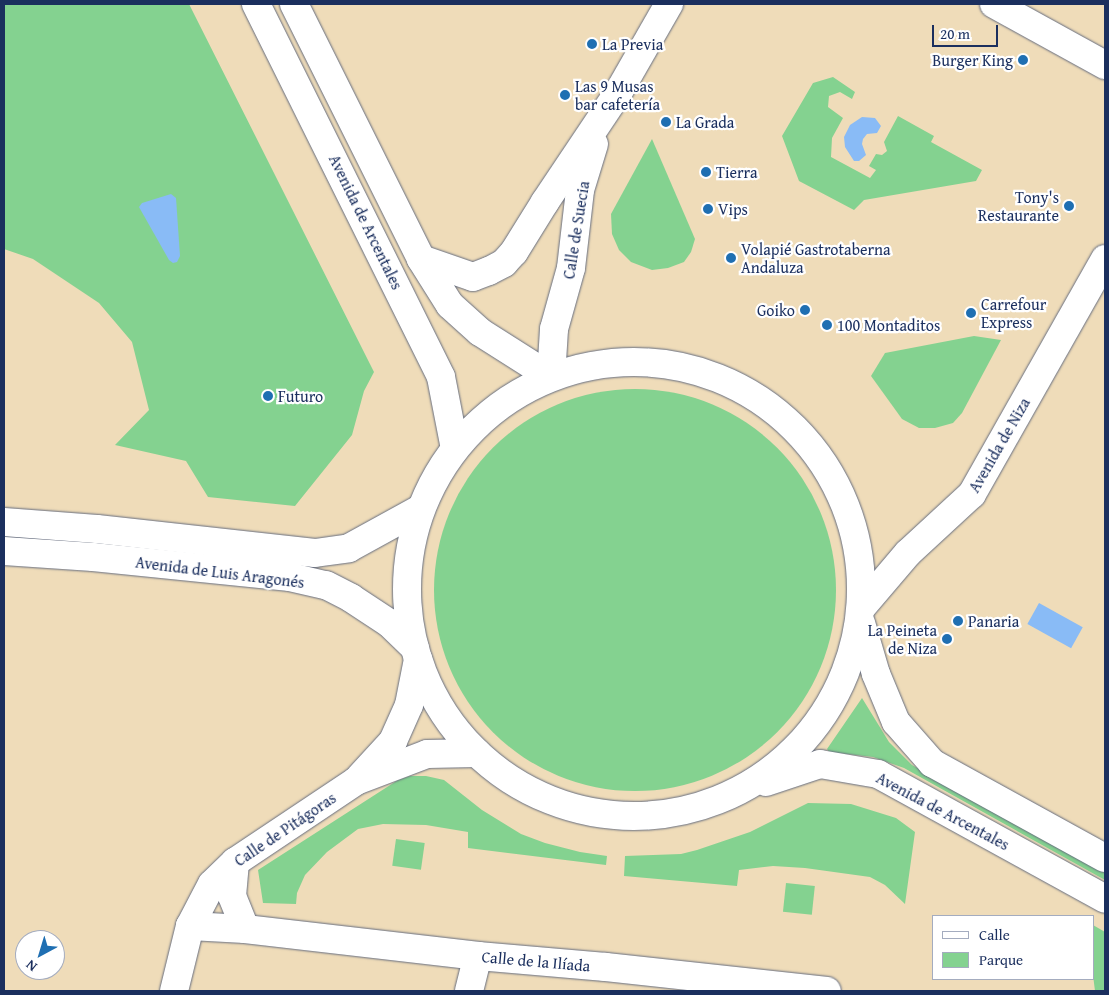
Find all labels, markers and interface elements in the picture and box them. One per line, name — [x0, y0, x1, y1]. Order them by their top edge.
scale bar — [934, 15, 1000, 47]
text: 20 m — [940, 23, 970, 44]
place label: La Previa — [602, 34, 663, 54]
marker: La Previa — [586, 38, 598, 50]
place label: Burger King — [932, 50, 1013, 70]
marker: Burger King — [1017, 54, 1029, 66]
place label: Las 9 Musas bar cafetería — [575, 76, 660, 114]
marker: Las 9 Musas bar cafetería — [559, 89, 571, 101]
place label: La Grada — [676, 112, 734, 132]
marker: La Grada — [660, 116, 672, 128]
street label: Avenida de Arcentales — [325, 151, 407, 293]
place label: Tierra — [716, 162, 758, 182]
marker: Tierra — [700, 166, 712, 178]
street label: Calle de Suecia — [559, 180, 593, 280]
place label: Tony's Restaurante — [978, 187, 1059, 225]
place label: Vips — [718, 199, 748, 219]
marker: Tony's Restaurante — [1063, 200, 1075, 212]
marker: Vips — [702, 203, 714, 215]
place label: Volapié Gastrotaberna Andaluza — [741, 239, 891, 277]
marker: Volapié Gastrotaberna Andaluza — [725, 252, 737, 264]
place label: Carrefour Express — [981, 294, 1046, 332]
place label: Goiko — [757, 300, 795, 320]
marker: Goiko — [799, 304, 811, 316]
marker: Carrefour Express — [965, 307, 977, 319]
place label: 100 Montaditos — [837, 315, 940, 335]
marker: 100 Montaditos — [821, 319, 833, 331]
place label: Futuro — [278, 386, 323, 406]
marker: Futuro — [262, 390, 274, 402]
street label: Avenida de Niza — [964, 394, 1034, 496]
street label: Avenida de Luis Aragonés — [134, 552, 306, 592]
place label: Panaria — [968, 611, 1019, 631]
marker: Panaria — [952, 615, 964, 627]
place label: La Peineta de Niza — [868, 620, 937, 658]
marker: La Peineta de Niza — [941, 633, 953, 645]
street label: Avenida de Arcentales — [873, 768, 1013, 854]
street label: Calle de Pitágoras — [230, 788, 340, 870]
legend — [932, 915, 1094, 980]
text: Calle — [979, 924, 1010, 945]
north arrow — [15, 930, 65, 980]
street label: Calle de la Ilíada — [481, 947, 591, 975]
text: Parque — [979, 949, 1023, 970]
text: N — [21, 955, 41, 977]

